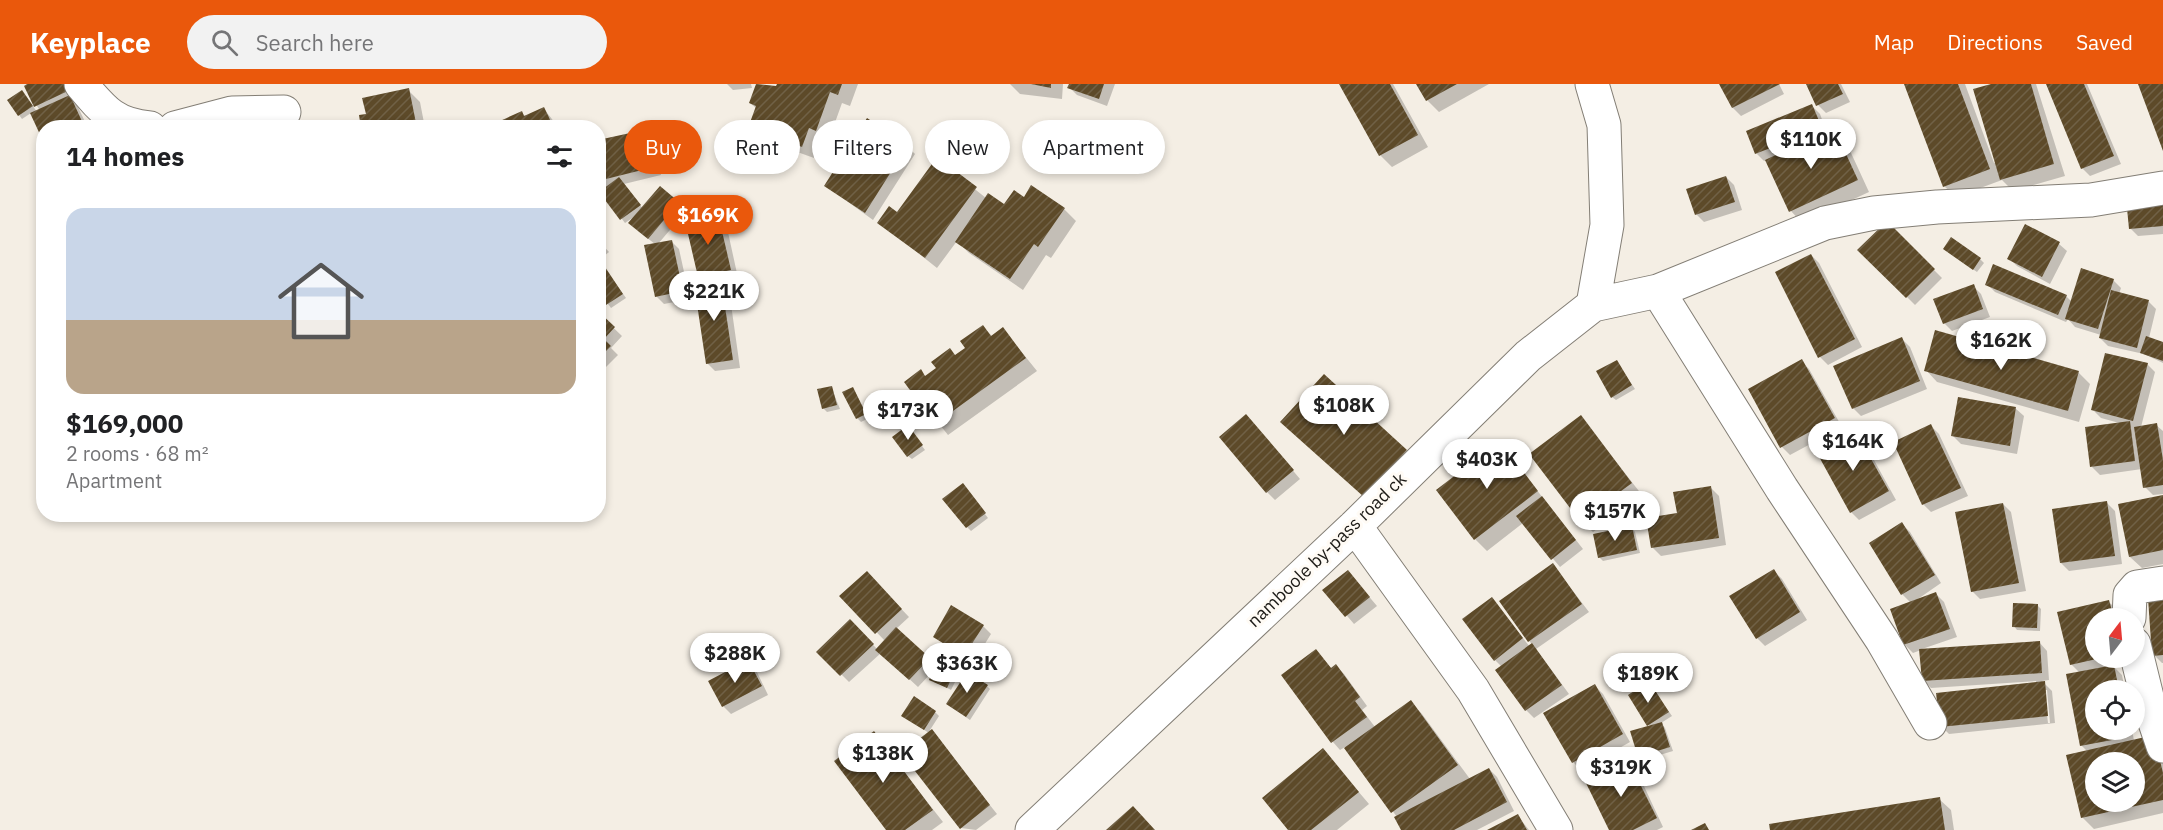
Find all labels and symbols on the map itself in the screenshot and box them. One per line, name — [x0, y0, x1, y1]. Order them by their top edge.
pin: $110K — [1769, 119, 1853, 170]
pin: $169K — [666, 195, 750, 246]
pin: $221K — [672, 271, 756, 322]
pin: $162K — [1959, 320, 2043, 371]
pin: $108K — [1302, 385, 1386, 436]
pin: $173K — [866, 390, 950, 441]
pin: $164K — [1811, 421, 1895, 472]
pin: $403K — [1445, 439, 1529, 490]
street label: namboole by-pass road ck — [1242, 467, 1412, 632]
pin: $157K — [1573, 491, 1657, 542]
north arrow — [2085, 608, 2145, 668]
pin: $288K — [693, 633, 777, 684]
pin: $363K — [925, 643, 1009, 694]
pin: $189K — [1606, 653, 1690, 704]
pin: $138K — [841, 733, 925, 784]
pin: $319K — [1579, 747, 1663, 798]

